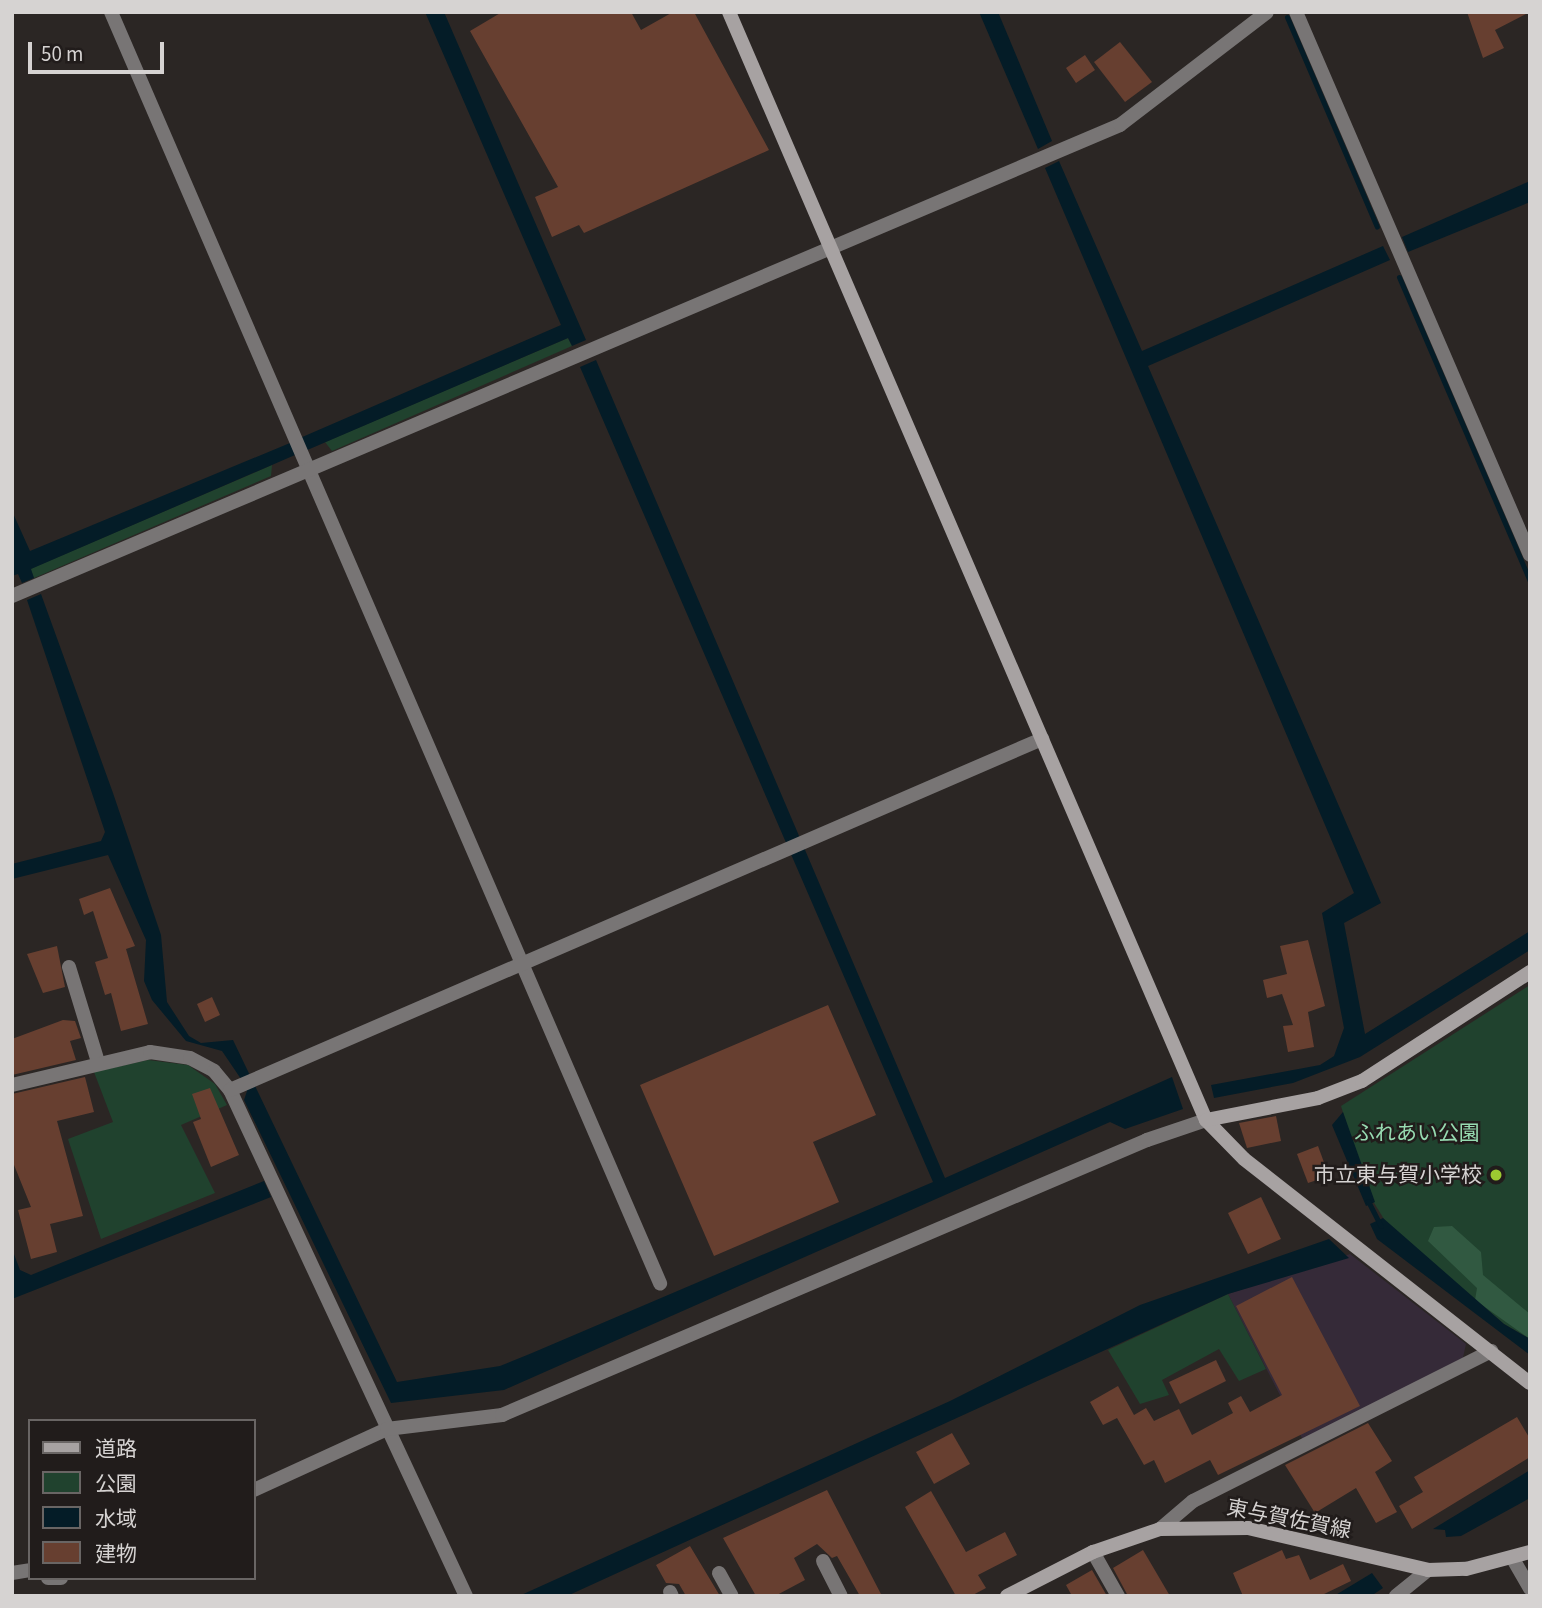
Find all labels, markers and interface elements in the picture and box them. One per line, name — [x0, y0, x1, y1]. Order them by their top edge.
scale bar — [32, 28, 168, 72]
text: 50 m — [41, 39, 83, 69]
park label: ふれあい公園 — [1354, 1120, 1480, 1146]
place label: 市立東与賀小学校 — [1314, 1162, 1482, 1188]
marker: 市立東与賀小学校 — [1488, 1167, 1504, 1183]
legend — [28, 1419, 256, 1580]
text: 道路 — [95, 1434, 137, 1464]
text: 公園 — [95, 1469, 137, 1499]
street label: 東与賀佐賀線 — [1225, 1495, 1353, 1543]
text: 水域 — [95, 1504, 137, 1534]
text: 建物 — [95, 1539, 137, 1569]

